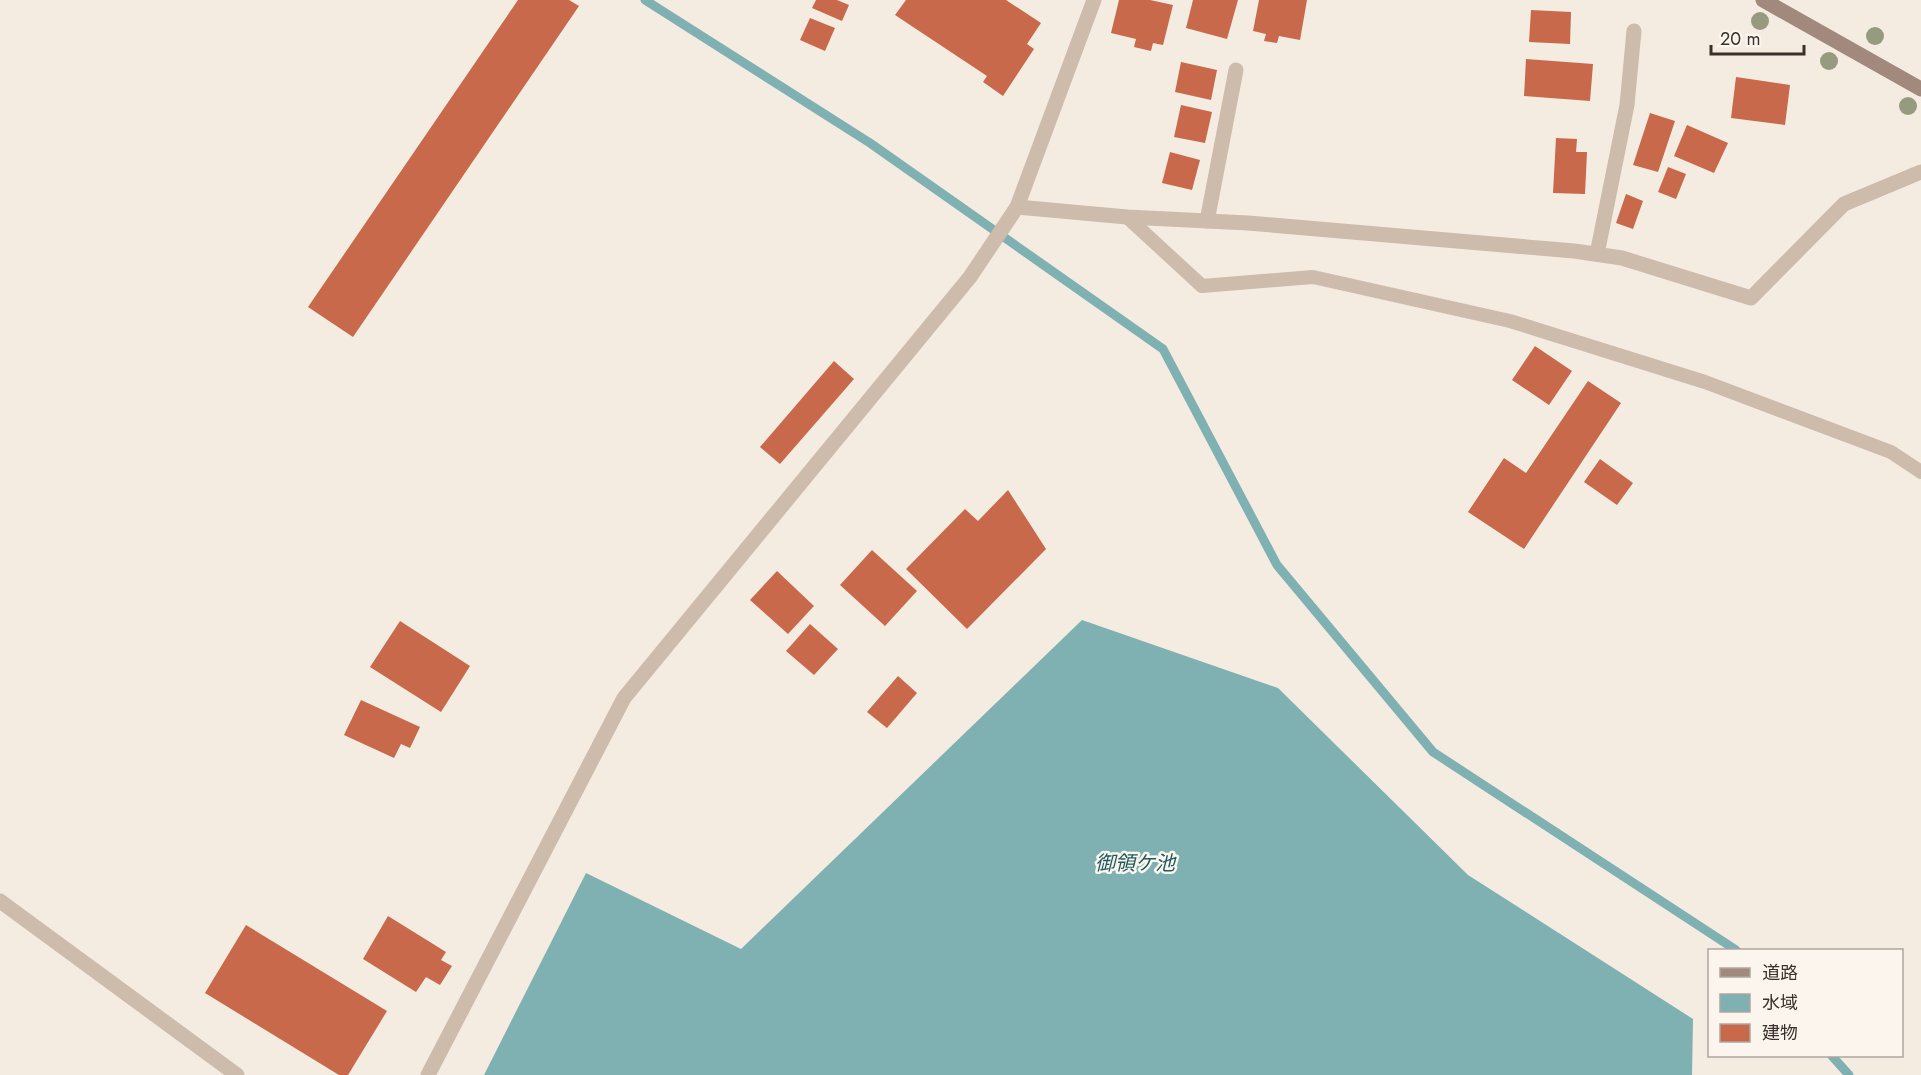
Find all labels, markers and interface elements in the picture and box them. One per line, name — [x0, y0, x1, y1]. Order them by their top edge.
scale bar — [1711, 18, 1804, 56]
text: 20 m — [1720, 26, 1760, 52]
water label: 御領ケ池 — [1095, 849, 1177, 878]
legend — [1708, 949, 1903, 1057]
text: 道路 — [1762, 960, 1798, 986]
text: 水域 — [1762, 990, 1798, 1016]
text: 建物 — [1762, 1020, 1798, 1046]

